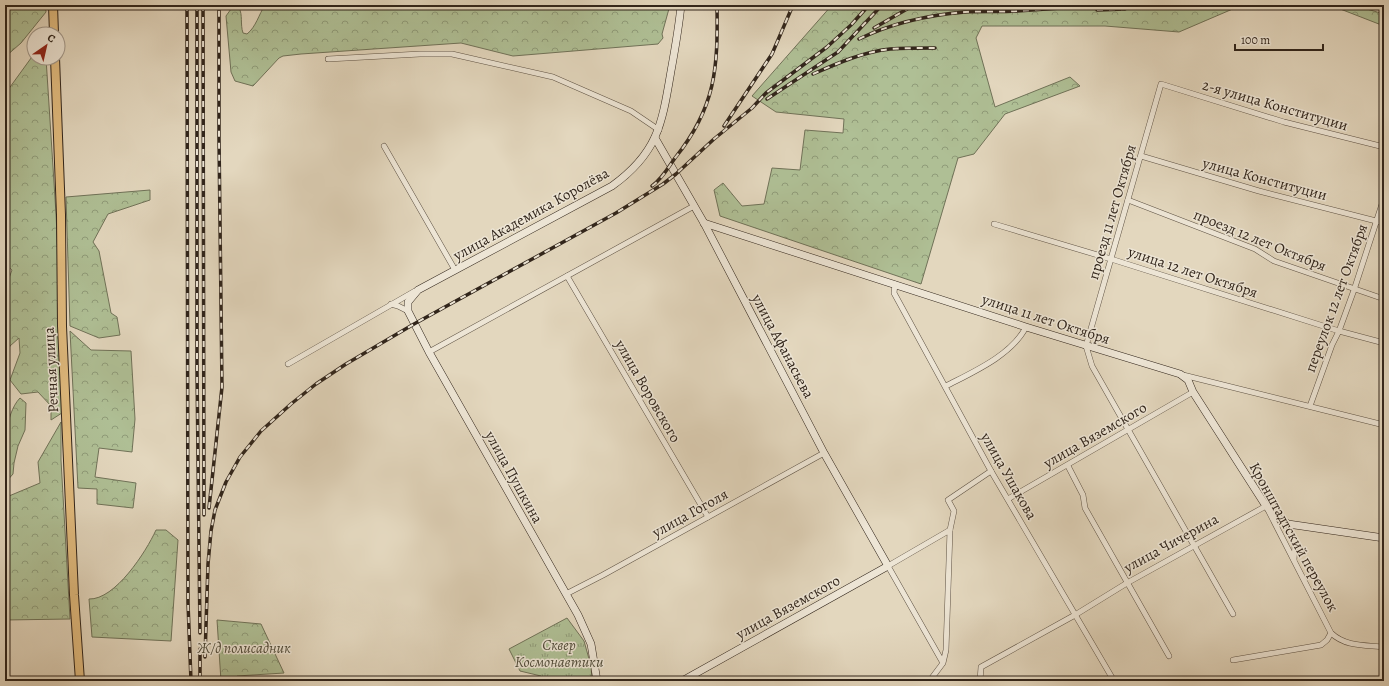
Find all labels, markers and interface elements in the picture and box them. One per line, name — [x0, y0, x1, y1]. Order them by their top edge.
north arrow — [26, 26, 66, 66]
scale bar — [1235, 26, 1323, 52]
text: С — [44, 30, 58, 46]
text: 100 m — [1241, 32, 1270, 48]
street label: 2-я улица Конституции — [1200, 75, 1350, 135]
street label: проезд 11 лет Октября — [1083, 142, 1141, 282]
street label: улица Конституции — [1200, 153, 1330, 205]
street label: улица Академика Королёва — [449, 163, 612, 266]
street label: проезд 12 лет Октября — [1191, 204, 1329, 276]
street label: переулок 12 лет Октября — [1300, 221, 1372, 375]
street label: улица 12 лет Октября — [1125, 241, 1260, 302]
street label: улица Афанасьева — [747, 289, 819, 402]
street label: улица 11 лет Октября — [979, 289, 1112, 349]
street label: Речная улица — [39, 327, 63, 413]
street label: улица Воровского — [610, 335, 686, 446]
street label: улица Вяземского — [1039, 397, 1150, 473]
street label: улица Пушкина — [480, 426, 548, 527]
street label: улица Ушакова — [975, 428, 1042, 523]
street label: Кронштадтский переулок — [1245, 459, 1344, 615]
street label: улица Гоголя — [648, 484, 731, 543]
street label: улица Чичерина — [1119, 509, 1222, 578]
street label: улица Вяземского — [731, 570, 844, 644]
park label: Сквер Космонавтики — [515, 635, 604, 672]
park label: Ж/д полисадник — [196, 638, 291, 658]

